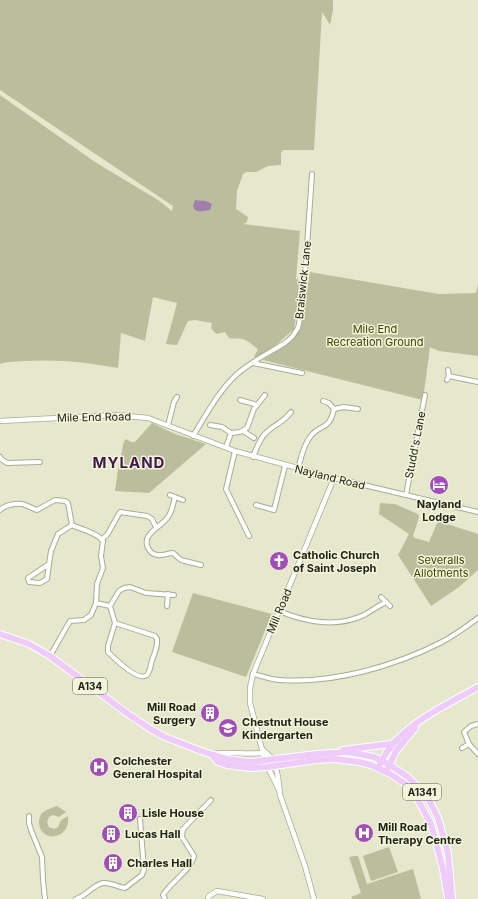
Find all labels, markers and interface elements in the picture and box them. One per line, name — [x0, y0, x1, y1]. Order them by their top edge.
street label: Braiswick Lane — [292, 240, 314, 320]
park label: Mile End Recreation Ground — [326, 322, 424, 349]
street label: Mile End Road — [57, 409, 131, 425]
street label: Studd's Lane — [402, 410, 428, 480]
district label: MYLAND — [93, 453, 165, 472]
street label: Nayland Road — [293, 461, 367, 493]
hotel icon: Nayland Lodge — [428, 474, 450, 496]
place label: Nayland Lodge — [417, 497, 461, 524]
place label: Catholic Church of Saint Joseph — [293, 548, 380, 575]
church icon: Catholic Church of Saint Joseph — [268, 550, 290, 572]
park label: Severalls Allotments — [414, 553, 469, 580]
street label: Mill Road — [263, 586, 295, 636]
road number: A134 — [73, 678, 107, 694]
place label: Mill Road Surgery — [147, 700, 196, 727]
building icon: Mill Road Surgery — [199, 702, 221, 724]
place label: Chestnut House Kindergarten — [242, 715, 329, 742]
school or university icon: Chestnut House Kindergarten — [217, 717, 239, 739]
place label: Colchester General Hospital — [113, 754, 202, 781]
hospital icon: Colchester General Hospital — [88, 756, 110, 778]
road number: A1341 — [403, 784, 441, 800]
building icon: Lisle House — [117, 802, 139, 824]
place label: Lisle House — [142, 806, 204, 820]
place label: Mill Road Therapy Centre — [378, 820, 462, 847]
hospital icon: Mill Road Therapy Centre — [353, 822, 375, 844]
building icon: Lucas Hall — [100, 823, 122, 845]
place label: Lucas Hall — [125, 827, 180, 841]
building icon: Charles Hall — [102, 852, 124, 874]
place label: Charles Hall — [127, 856, 192, 870]

